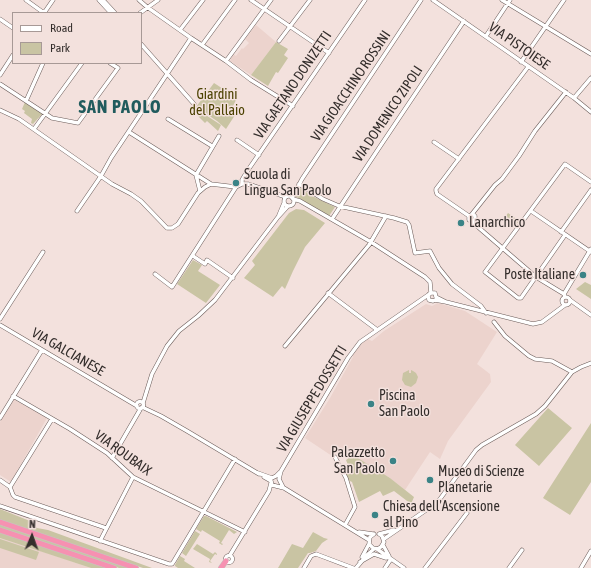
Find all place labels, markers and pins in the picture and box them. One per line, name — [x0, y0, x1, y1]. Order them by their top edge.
place label: Scuola di Lingua San Paolo — [244, 167, 332, 200]
marker: Scuola di Lingua San Paolo — [231, 178, 241, 188]
place label: Lanarchico — [469, 215, 525, 231]
marker: Lanarchico — [456, 218, 466, 228]
place label: Poste Italiane — [504, 267, 575, 283]
marker: Poste Italiane — [578, 270, 588, 280]
place label: Piscina San Paolo — [379, 388, 430, 420]
marker: Piscina San Paolo — [366, 399, 376, 409]
place label: Palazzetto San Paolo — [331, 445, 385, 478]
marker: Palazzetto San Paolo — [388, 456, 398, 466]
place label: Museo di Scienze Planetarie — [438, 464, 524, 496]
marker: Museo di Scienze Planetarie — [425, 475, 435, 485]
place label: Chiesa dell'Ascensione al Pino — [383, 499, 500, 532]
marker: Chiesa dell'Ascensione al Pino — [370, 510, 380, 520]

